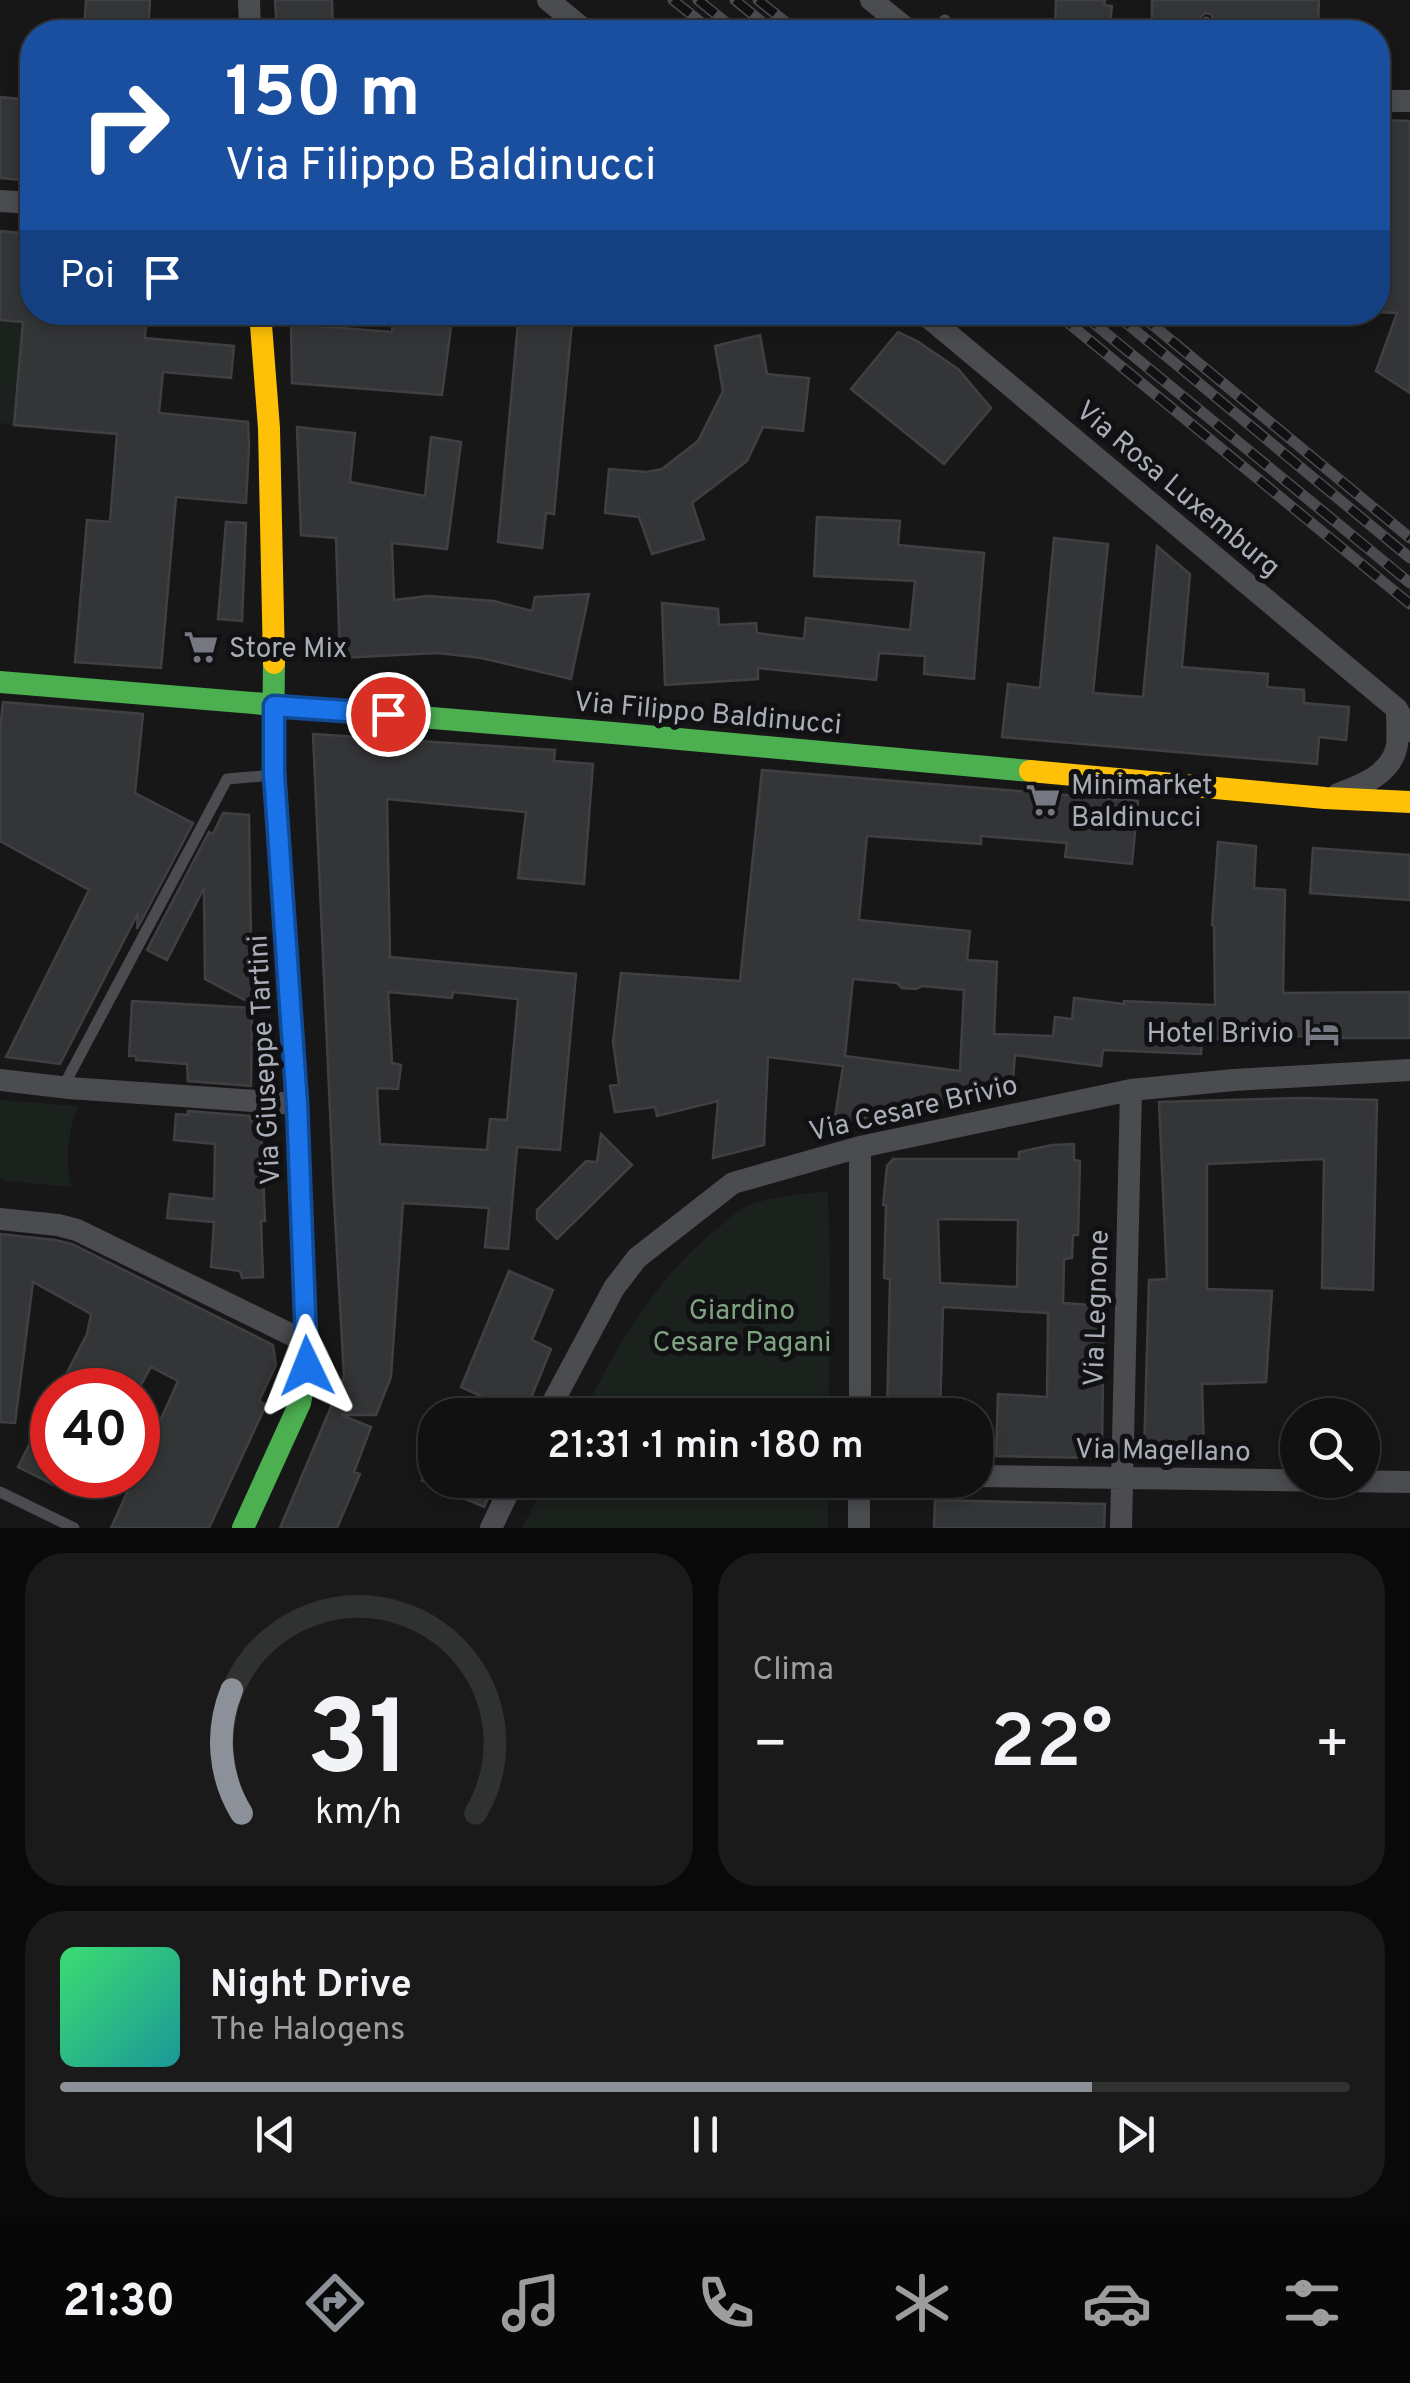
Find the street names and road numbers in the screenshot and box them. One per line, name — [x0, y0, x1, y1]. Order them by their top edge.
street label: Via Rosa Luxemburg — [1067, 394, 1287, 586]
street label: Via Filippo Baldinucci — [572, 685, 843, 745]
street label: Via Giuseppe Tartini — [241, 934, 291, 1186]
street label: Via Cesare Brivio — [806, 1068, 1021, 1151]
street label: Via Legnone — [1077, 1229, 1119, 1387]
street label: Via Magellano — [1075, 1432, 1251, 1472]

